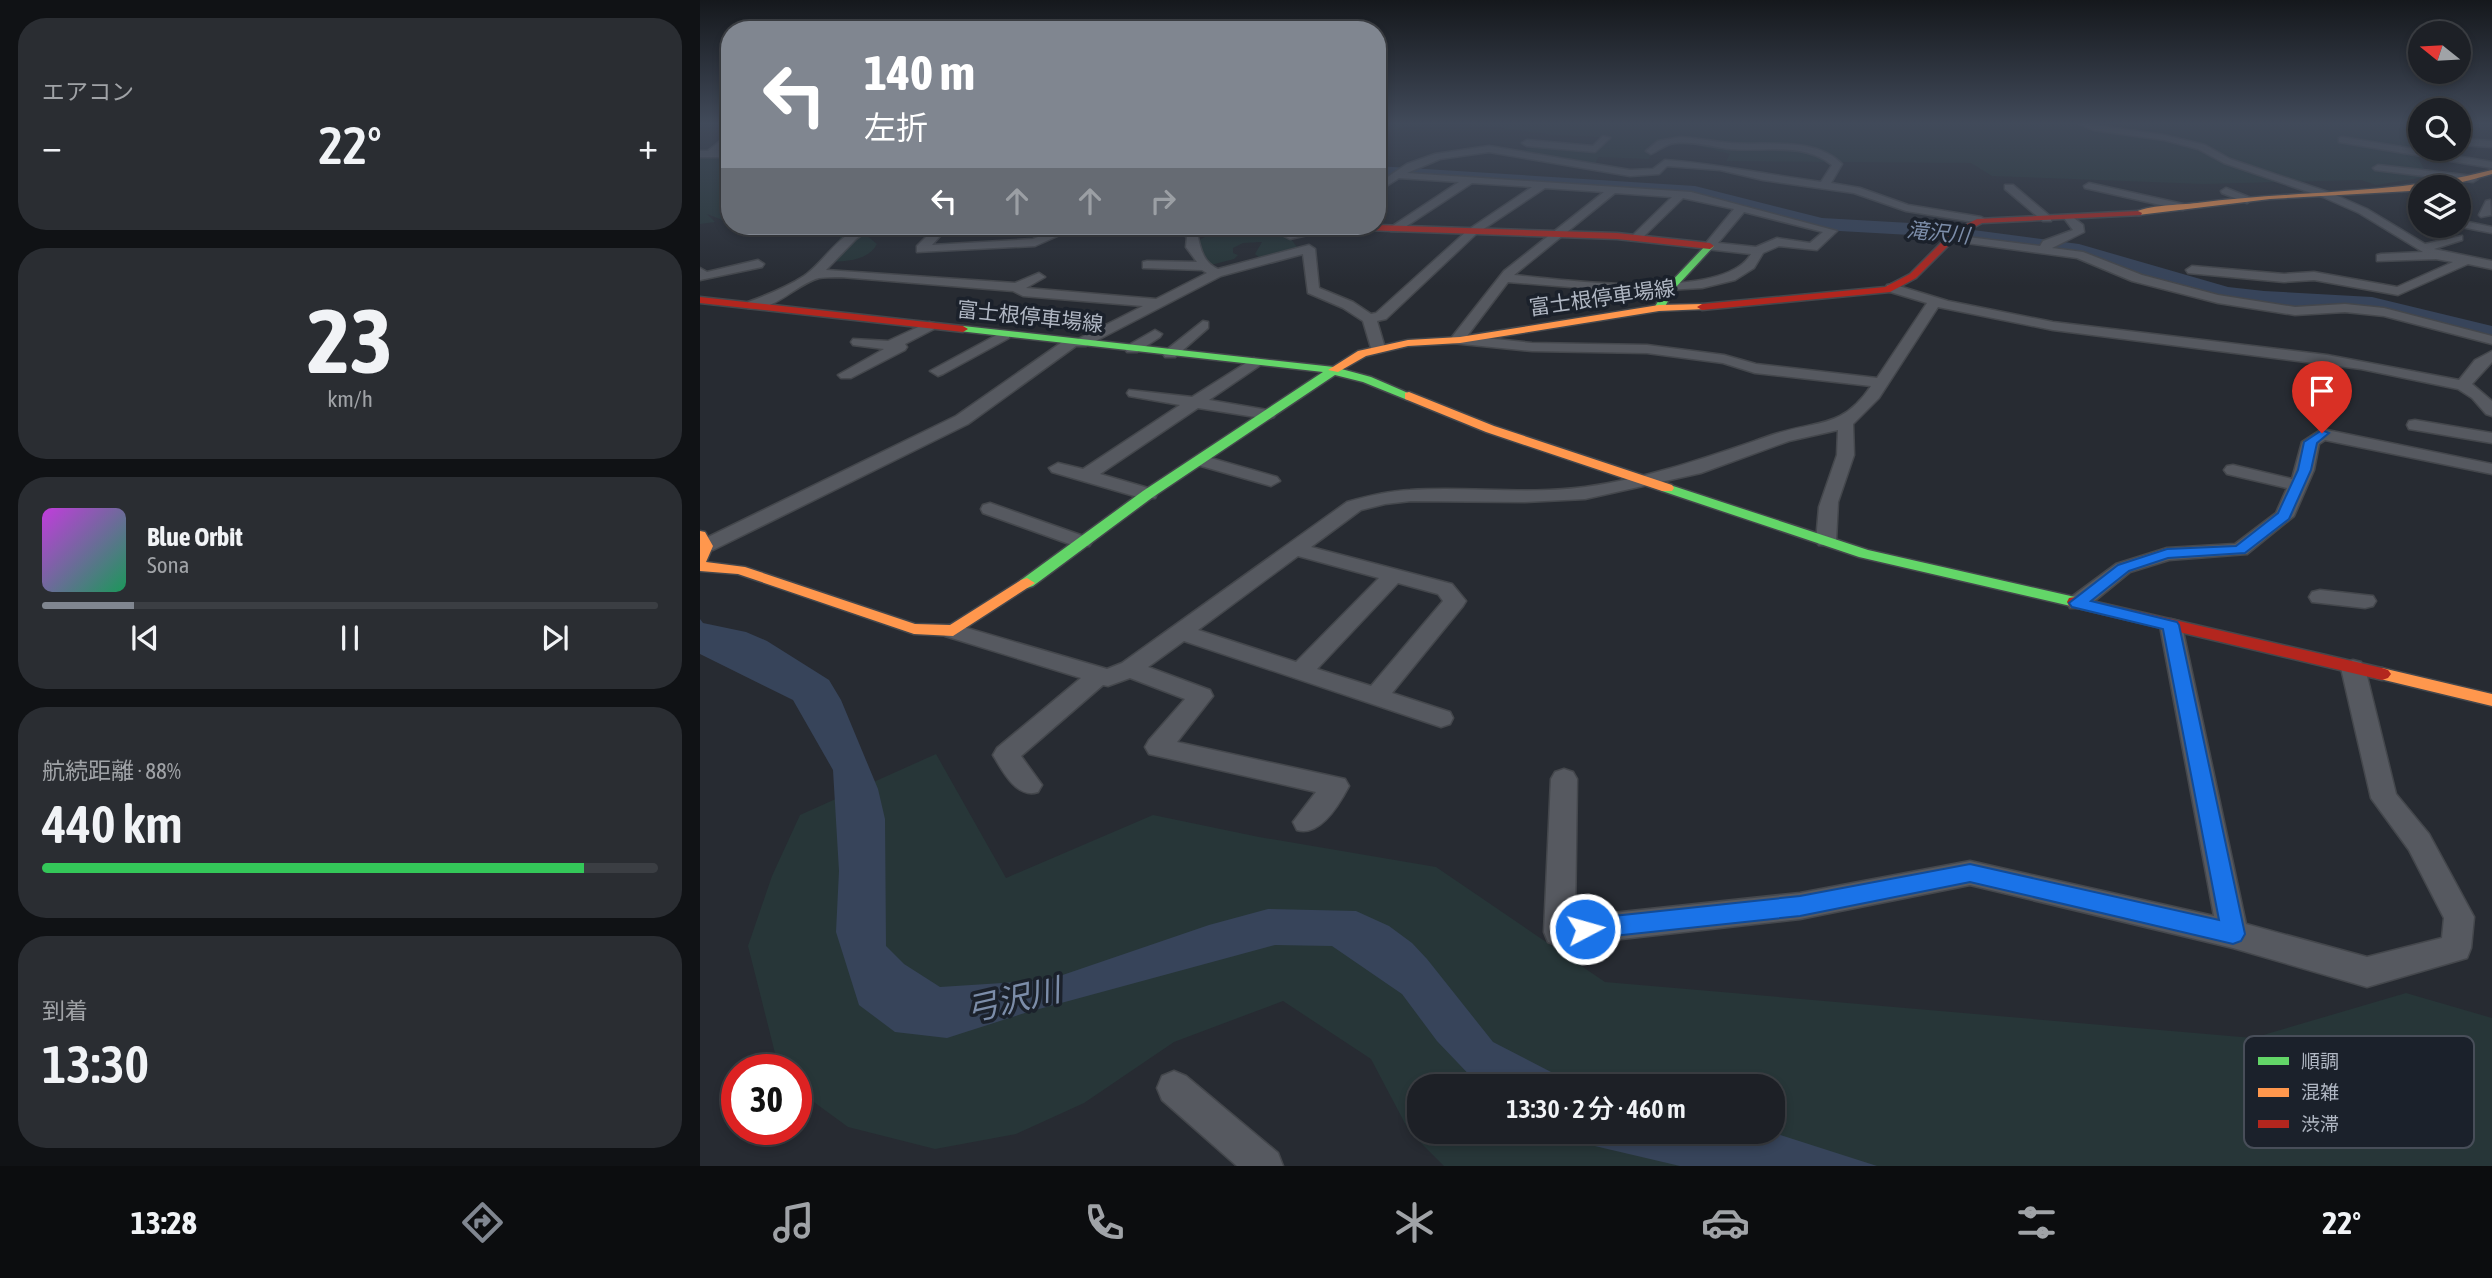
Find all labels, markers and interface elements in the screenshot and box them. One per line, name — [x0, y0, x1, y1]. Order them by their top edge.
north arrow — [2408, 21, 2471, 84]
map controls — [2408, 21, 2471, 238]
text: 140 m — [864, 44, 975, 100]
icon: left — [749, 49, 840, 140]
text: エアコン — [42, 79, 134, 105]
button: search — [2408, 98, 2471, 161]
text: 左折 — [864, 109, 928, 146]
text: 22° — [318, 115, 382, 175]
text: − — [42, 124, 62, 167]
text: + — [638, 124, 658, 167]
button: layers — [2408, 175, 2471, 238]
icon: left — [925, 182, 963, 220]
icon: ahead — [998, 182, 1036, 220]
icon: ahead — [1071, 182, 1109, 220]
icon: right — [1144, 182, 1182, 220]
water label: 滝沢川 — [1906, 217, 1973, 247]
street label: 富士根停車場線 — [1527, 275, 1676, 319]
text: 23 — [307, 288, 393, 392]
street label: 富士根停車場線 — [956, 296, 1104, 336]
pin — [2292, 361, 2352, 433]
icon: arrive — [2303, 372, 2341, 410]
text: km/h — [327, 386, 373, 412]
text: Blue Orbit — [147, 522, 243, 552]
text: Sona — [147, 552, 189, 578]
icon: previous — [126, 619, 164, 657]
icon: pause — [331, 619, 369, 657]
icon: next — [536, 619, 574, 657]
text: 航続距離 · 88% — [42, 758, 181, 784]
text: 440 km — [42, 794, 183, 854]
position arrow — [1548, 892, 1622, 966]
water label: 弓沢川 — [962, 970, 1067, 1028]
text: 到着 — [42, 998, 88, 1024]
text: 13:30 — [42, 1034, 149, 1094]
legend — [2244, 1036, 2474, 1148]
text: 順調 — [2301, 1050, 2339, 1072]
speed limit sign: 30 — [721, 1054, 812, 1145]
text: 混雑 — [2301, 1081, 2339, 1103]
text: 13:30 · 2 分 · 460 m — [1506, 1094, 1686, 1124]
text: 渋滞 — [2301, 1113, 2339, 1135]
icon: directions — [458, 1198, 507, 1247]
icon: music — [769, 1198, 818, 1247]
icon: phone — [1080, 1198, 1129, 1247]
icon: climate — [1390, 1198, 1439, 1247]
icon: car — [1701, 1198, 1750, 1247]
icon: filters — [2012, 1198, 2061, 1247]
text: 13:28 — [131, 1204, 197, 1241]
text: 22° — [2322, 1204, 2361, 1241]

